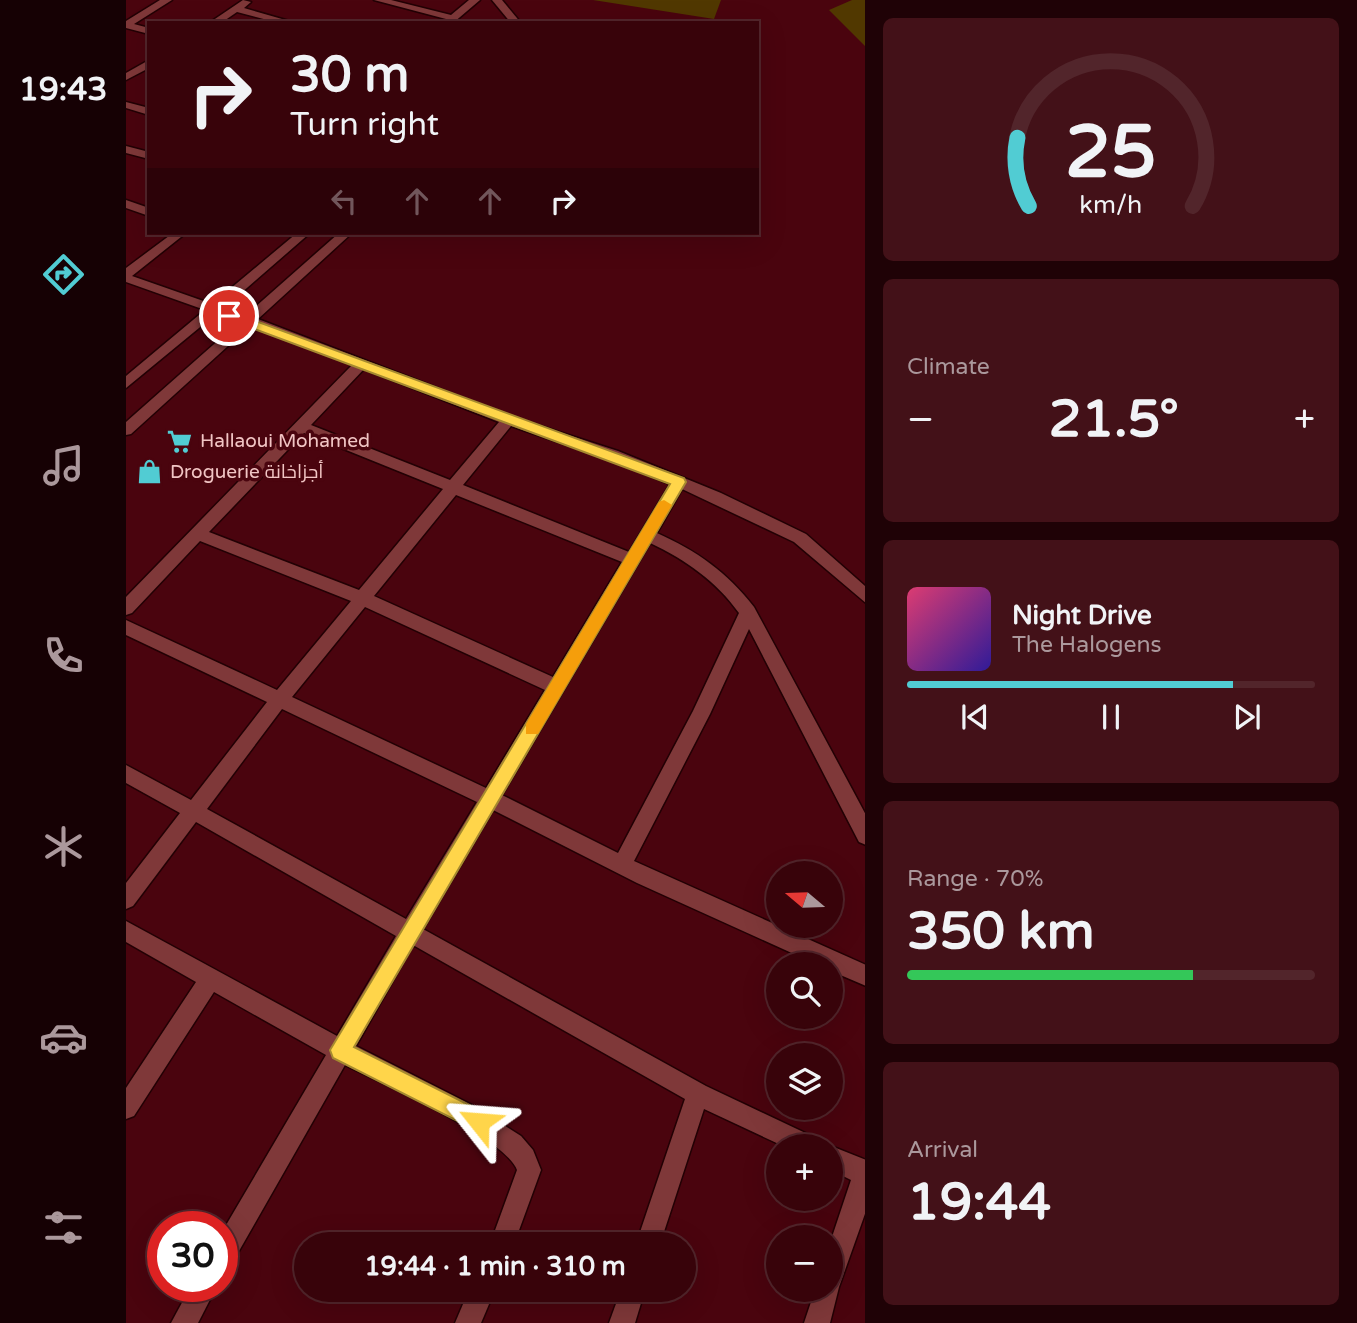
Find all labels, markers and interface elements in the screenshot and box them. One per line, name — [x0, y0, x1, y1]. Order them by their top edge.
text: 30 m — [290, 46, 409, 105]
icon: right — [175, 49, 266, 140]
text: 19:43 — [19, 71, 107, 109]
text: Turn right — [290, 106, 439, 144]
text: 25 — [1065, 109, 1157, 197]
icon: left — [325, 182, 363, 220]
icon: ahead — [398, 182, 436, 220]
icon: ahead — [471, 182, 509, 220]
icon: right — [544, 182, 582, 220]
text: km/h — [1080, 189, 1142, 219]
icon: directions — [39, 250, 88, 299]
pin — [199, 286, 259, 346]
icon: arrive — [210, 297, 248, 335]
text: Climate — [907, 353, 990, 381]
text: 21.5° — [1049, 388, 1179, 451]
text: − — [907, 397, 934, 443]
text: + — [1294, 397, 1315, 443]
supermarket icon: Hallaoui Mohamed — [166, 427, 194, 455]
place label: Hallaoui Mohamed — [200, 430, 370, 452]
icon: music — [39, 441, 88, 490]
shop icon: Droguerie أجزاخانة — [136, 458, 164, 486]
place label: Droguerie أجزاخانة — [170, 460, 323, 483]
text: Night Drive — [1012, 600, 1152, 631]
icon: phone — [39, 631, 88, 680]
text: The Halogens — [1012, 631, 1161, 659]
icon: previous — [956, 698, 994, 736]
icon: pause — [1092, 698, 1130, 736]
icon: next — [1228, 698, 1266, 736]
icon: climate — [39, 822, 88, 871]
north arrow — [766, 861, 844, 938]
map controls — [766, 861, 843, 1302]
text: Range · 70% — [907, 865, 1043, 893]
text: 350 km — [907, 900, 1095, 963]
button: search — [766, 952, 843, 1029]
icon: car — [39, 1013, 88, 1062]
button: layers — [766, 1043, 843, 1120]
position arrow — [442, 1085, 516, 1159]
button: + — [766, 1134, 843, 1211]
text: Arrival — [907, 1136, 978, 1164]
text: 19:44 — [907, 1171, 1051, 1234]
icon: filters — [39, 1203, 88, 1252]
speed limit sign: 30 — [147, 1211, 238, 1302]
button: − — [766, 1225, 843, 1302]
text: 19:44 · 1 min · 310 m — [364, 1251, 626, 1282]

